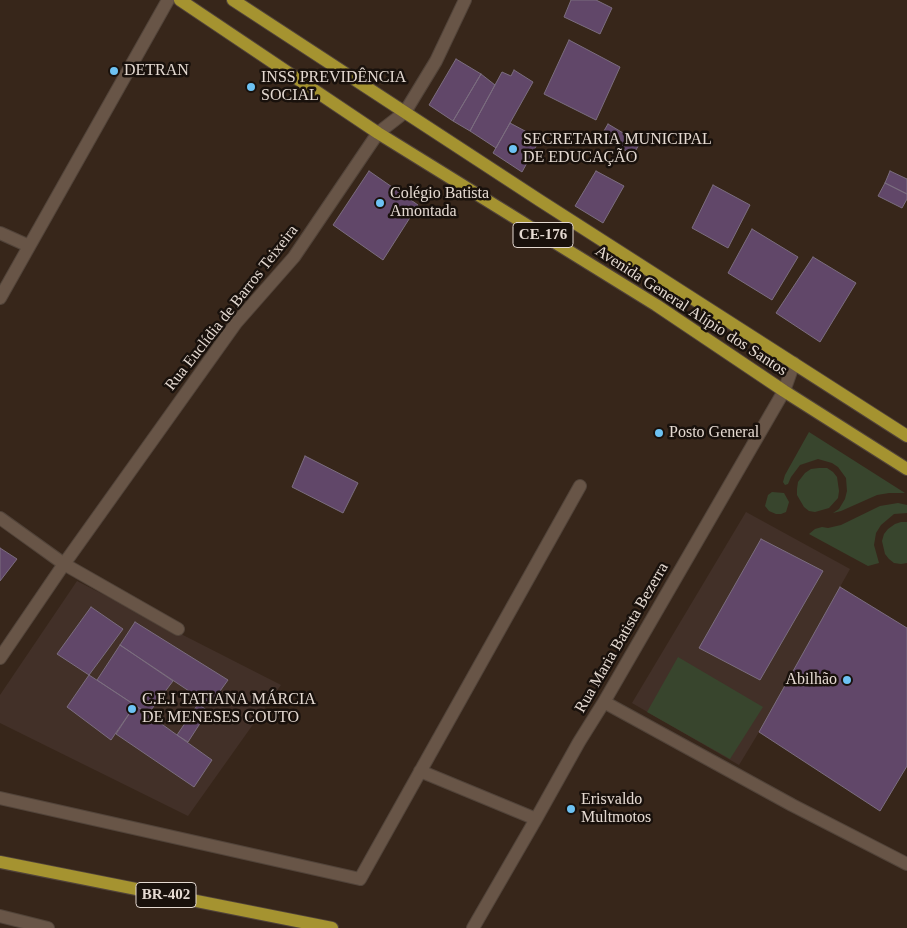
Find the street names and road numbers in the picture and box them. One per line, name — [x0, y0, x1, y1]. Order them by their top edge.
street label: Rua Euclídia de Barros Teixeira — [161, 221, 303, 395]
road number: CE-176 — [513, 222, 573, 248]
street label: Avenida General Alípio dos Santos — [591, 242, 791, 380]
street label: Rua Maria Batista Bezerra — [571, 560, 673, 716]
road number: BR-402 — [136, 882, 196, 908]

